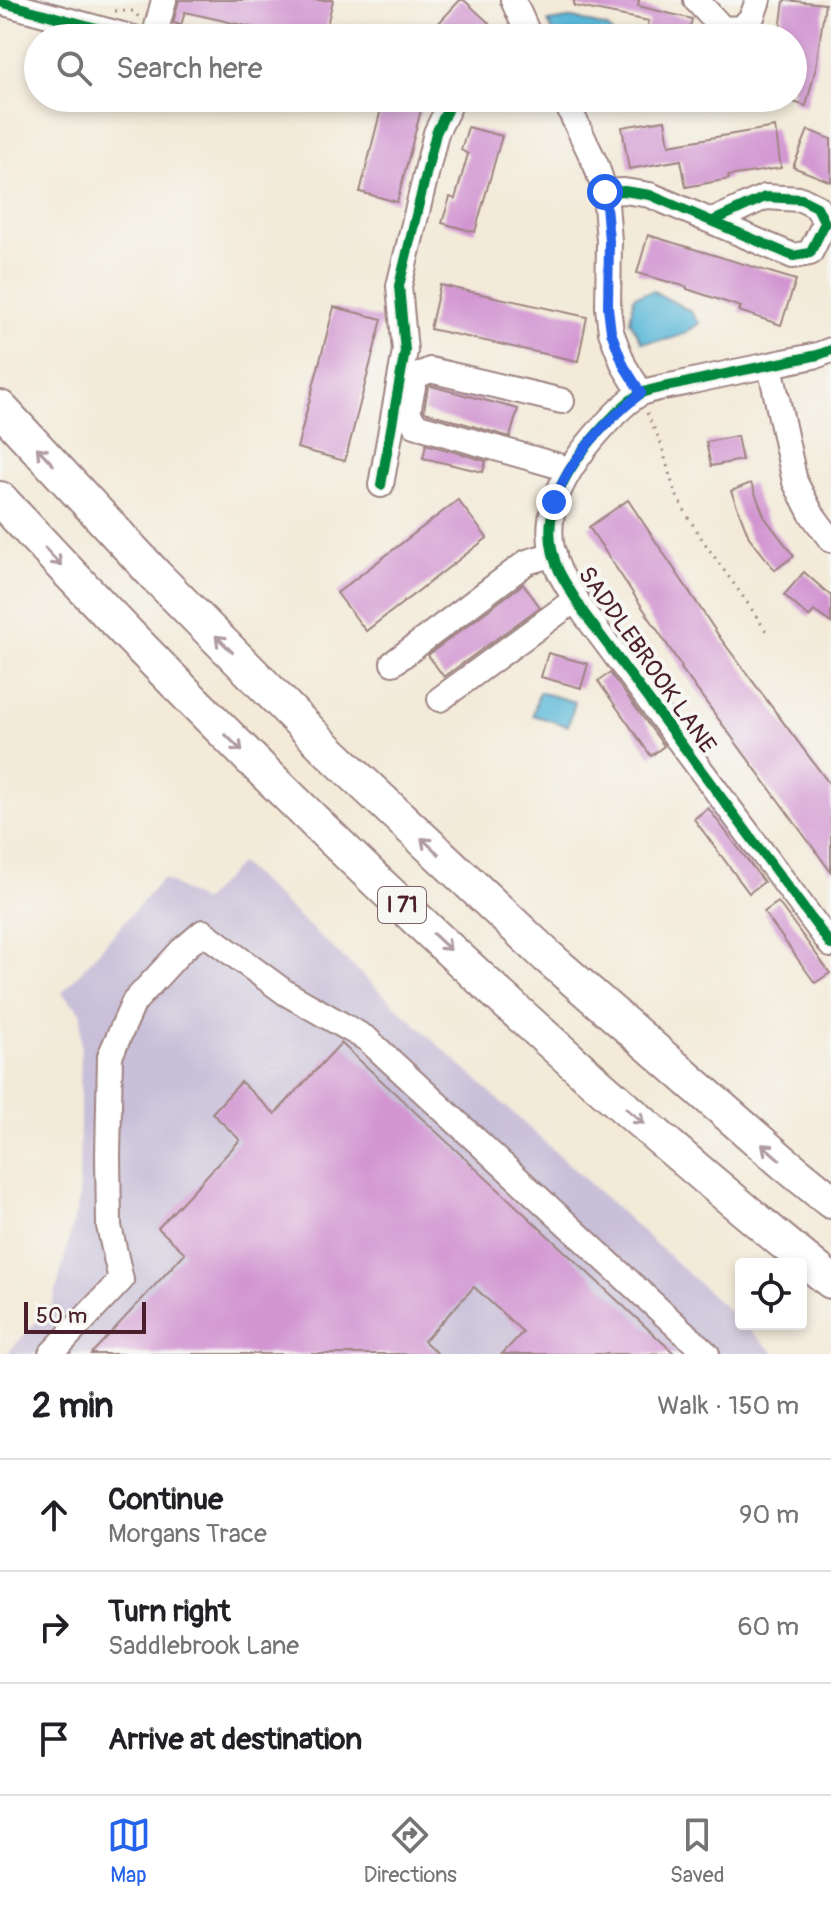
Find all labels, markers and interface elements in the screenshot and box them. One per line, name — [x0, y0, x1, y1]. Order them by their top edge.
search box — [24, 24, 807, 112]
icon: search — [52, 46, 96, 90]
text: Search here — [116, 50, 263, 87]
route start — [587, 174, 623, 210]
one-way arrow — [35, 446, 54, 466]
route end — [536, 484, 572, 520]
one-way arrow — [44, 546, 62, 566]
street label: SADDLEBROOK LANE — [572, 561, 722, 759]
one-way arrow — [214, 635, 234, 654]
one-way arrow — [224, 733, 243, 752]
one-way arrow — [420, 836, 440, 855]
road number: I 71 — [378, 887, 426, 923]
one-way arrow — [432, 933, 452, 952]
one-way arrow — [625, 1107, 645, 1125]
one-way arrow — [761, 1143, 781, 1161]
map controls — [735, 1258, 807, 1330]
button: locate — [735, 1258, 807, 1330]
scale bar — [24, 1298, 146, 1334]
text: 50 m — [36, 1302, 87, 1330]
text: 2 min — [32, 1385, 114, 1428]
text: Walk · 150 m — [657, 1390, 799, 1422]
text: Continue — [108, 1481, 223, 1518]
icon: ahead — [32, 1493, 76, 1537]
text: 90 m — [739, 1499, 799, 1531]
text: Morgans Trace — [108, 1518, 267, 1550]
text: Turn right — [108, 1593, 231, 1630]
icon: right — [32, 1605, 76, 1649]
text: 60 m — [737, 1611, 799, 1643]
text: Saddlebrook Lane — [108, 1630, 299, 1662]
icon: arrive — [32, 1717, 76, 1761]
text: Arrive at destination — [108, 1721, 362, 1758]
tab: Map — [107, 1813, 151, 1889]
tab: Directions — [364, 1813, 457, 1889]
tab: Saved — [670, 1813, 724, 1889]

